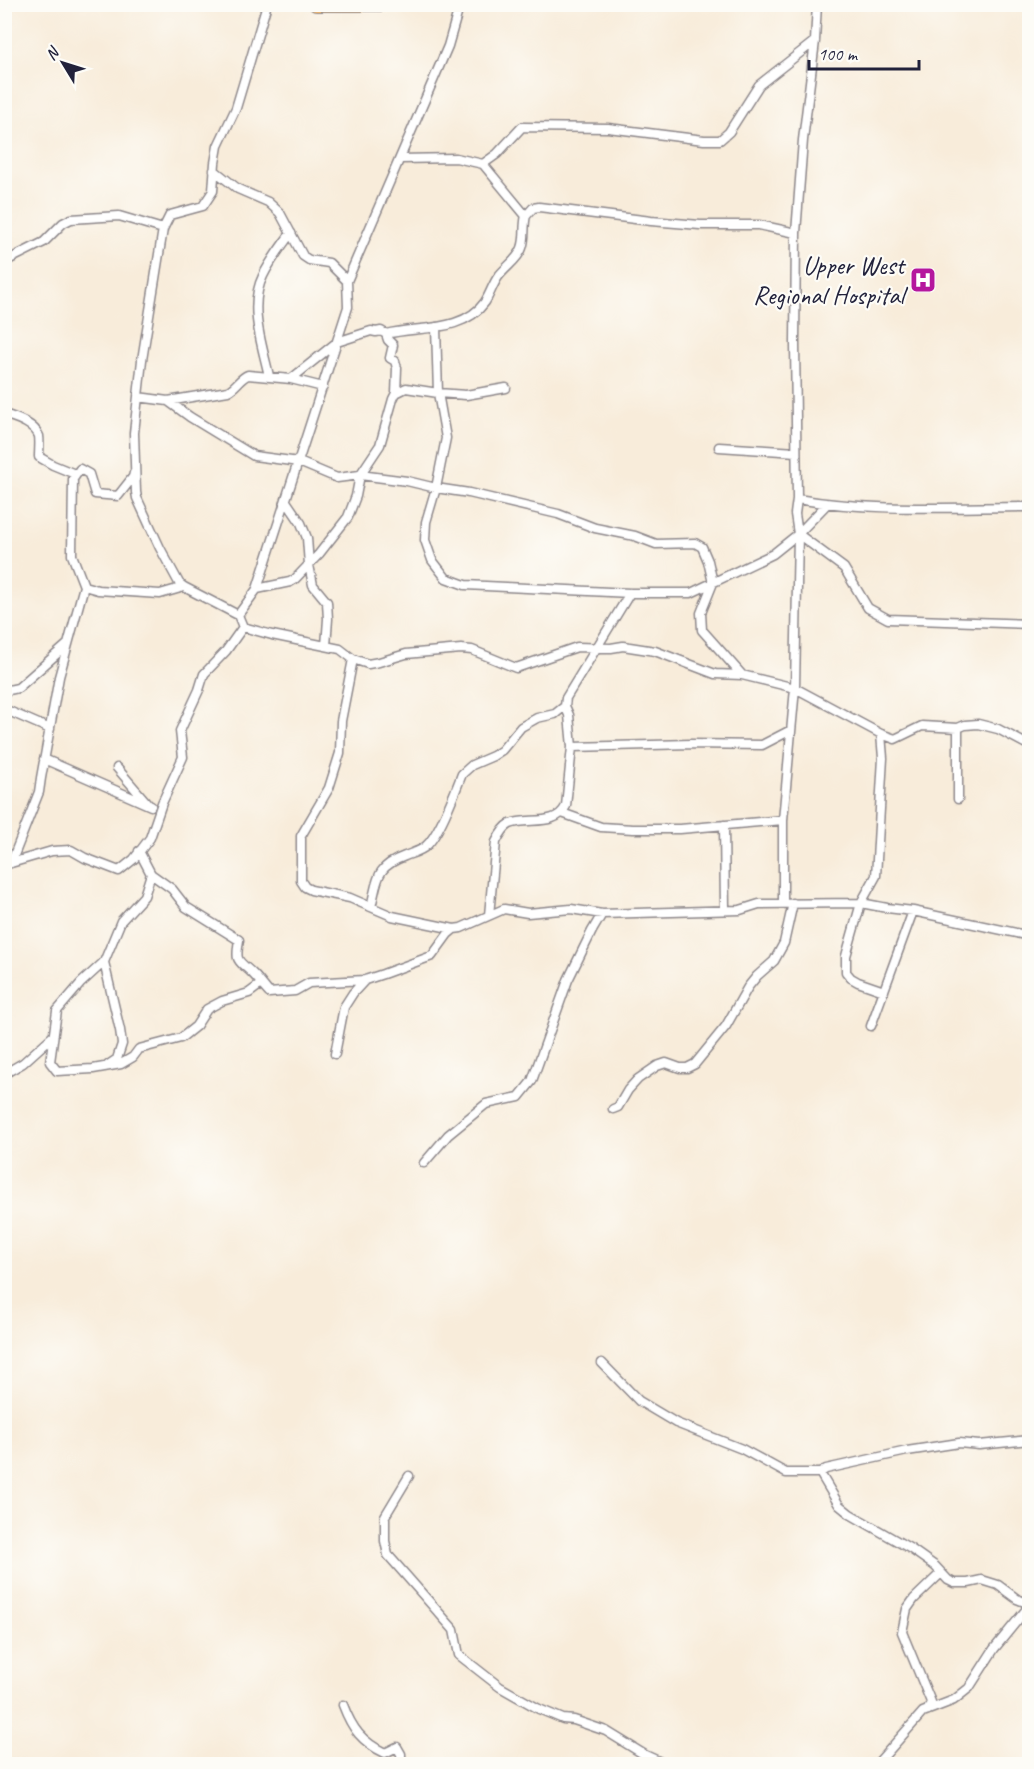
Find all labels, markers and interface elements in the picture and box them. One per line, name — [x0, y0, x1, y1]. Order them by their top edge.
north arrow — [33, 33, 93, 93]
scale bar — [809, 33, 918, 71]
text: N — [41, 42, 65, 64]
text: 100 m — [818, 43, 859, 65]
place label: Upper West Regional Hospital — [753, 249, 909, 312]
hospital icon: Upper West Regional Hospital — [908, 265, 938, 295]

